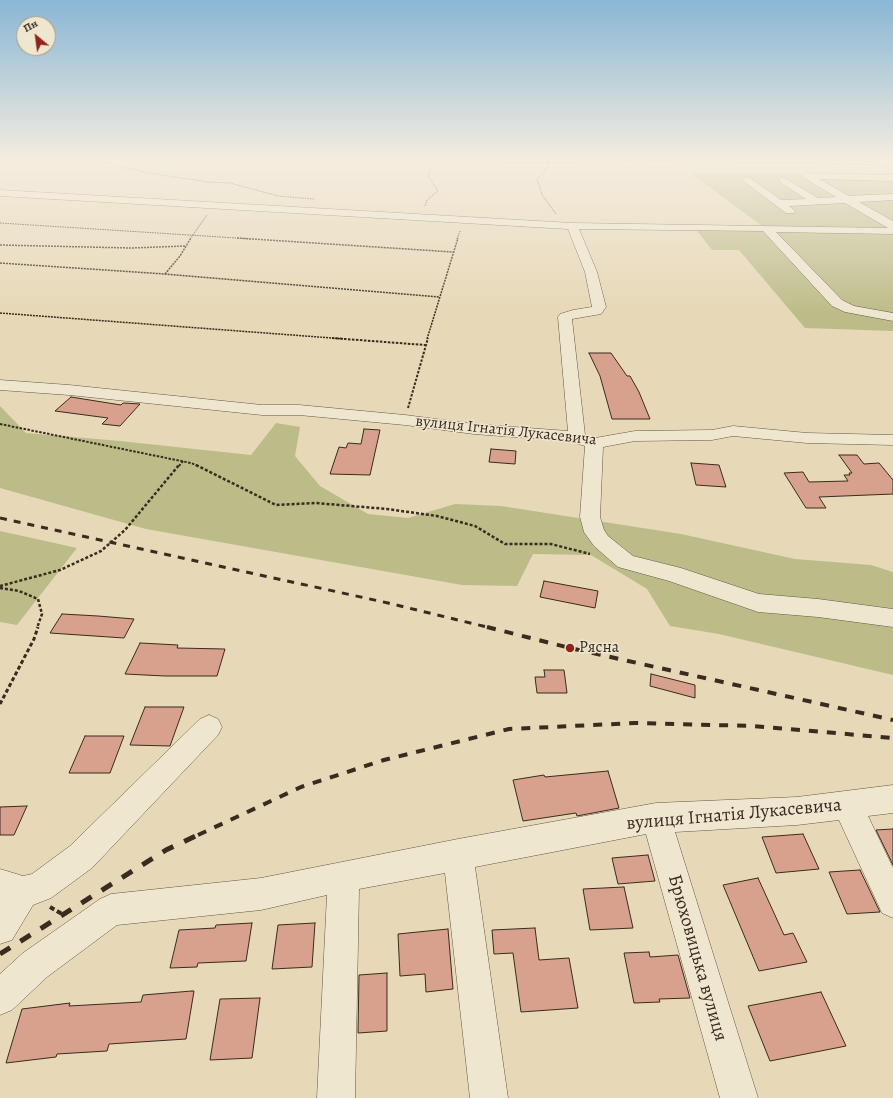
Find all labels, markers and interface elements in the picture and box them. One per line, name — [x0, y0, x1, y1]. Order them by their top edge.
north arrow — [16, 16, 56, 56]
text: Пн — [20, 16, 40, 36]
street label: вулиця Ігнатія Лукасевича — [414, 412, 598, 450]
place label: Рясна — [579, 638, 619, 658]
marker: Рясна — [564, 642, 576, 654]
street label: вулиця Ігнатія Лукасевича — [625, 794, 843, 836]
street label: Брюховицька вулиця — [662, 872, 732, 1044]

